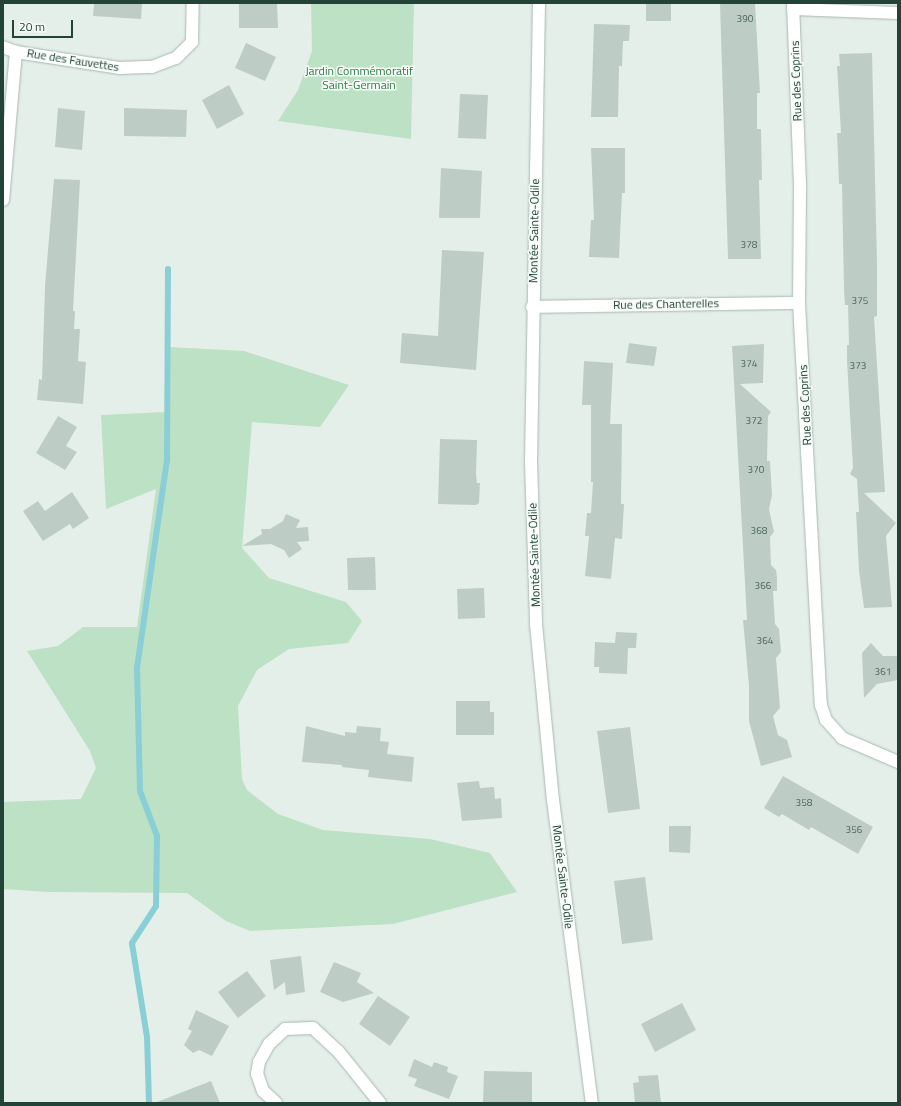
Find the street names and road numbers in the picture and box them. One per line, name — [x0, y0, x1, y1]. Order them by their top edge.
street label: Rue des Coprins — [787, 40, 805, 122]
street label: Rue des Fauvettes — [26, 46, 120, 74]
street label: Montée Sainte-Odile — [526, 179, 542, 283]
street label: Rue des Chanterelles — [613, 296, 719, 312]
street label: Rue des Coprins — [796, 364, 814, 446]
street label: Montée Sainte-Odile — [525, 503, 543, 607]
street label: Montée Sainte-Odile — [549, 824, 577, 930]

